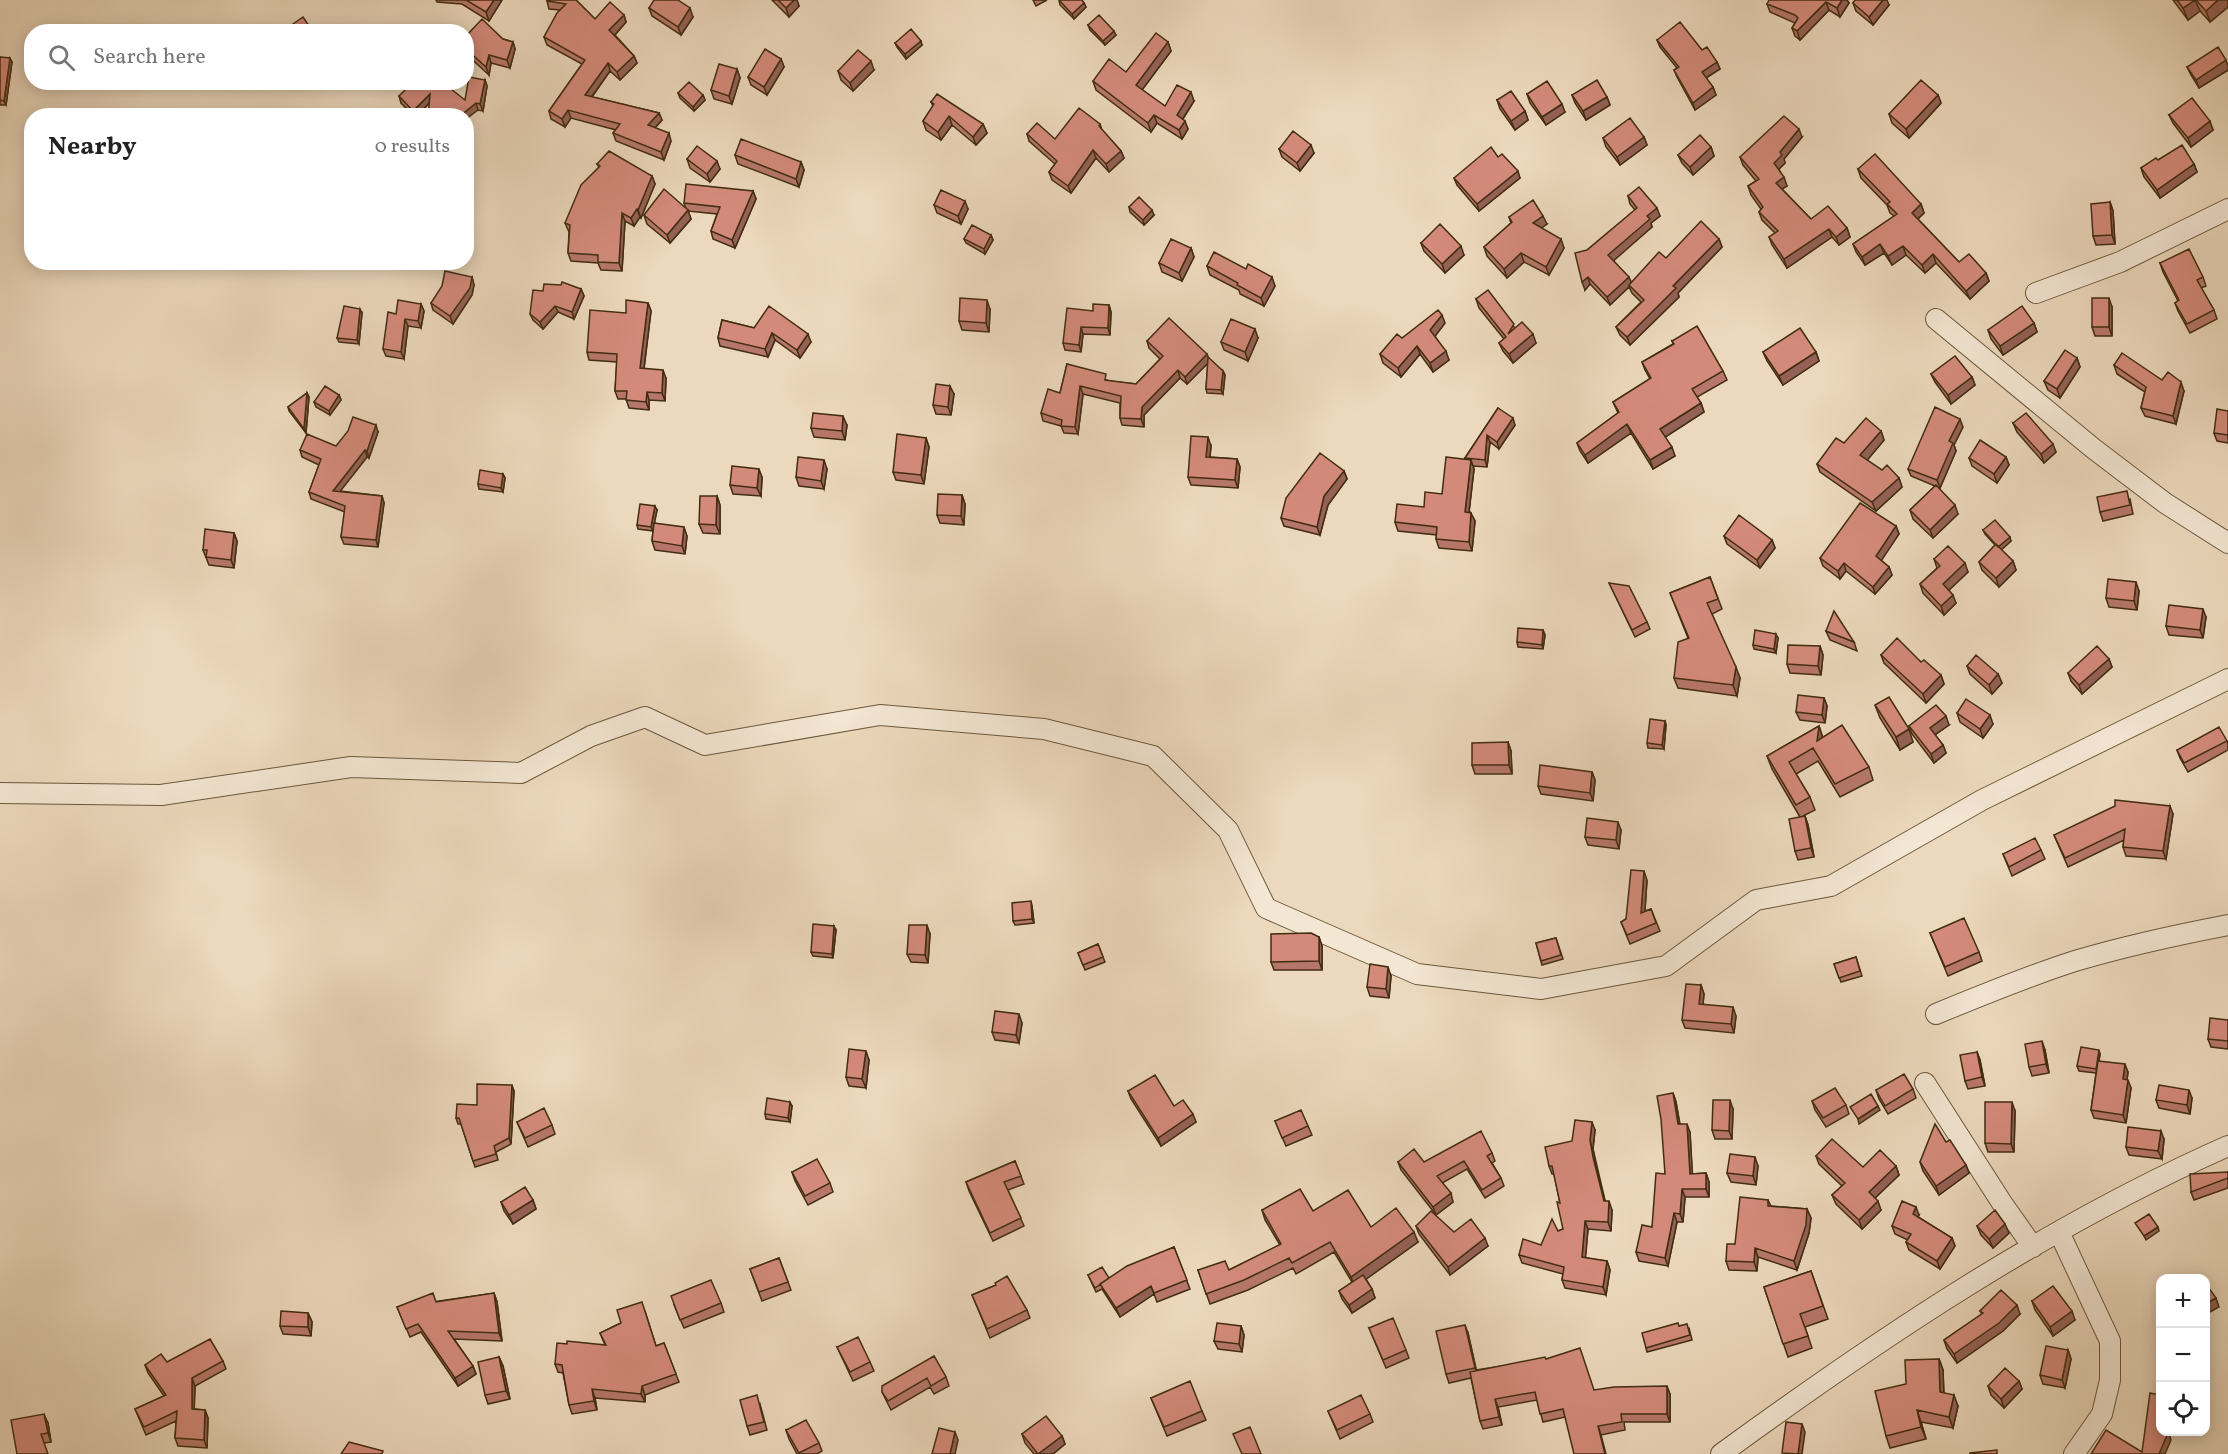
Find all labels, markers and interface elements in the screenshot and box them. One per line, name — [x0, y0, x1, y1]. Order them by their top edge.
search box — [24, 24, 474, 90]
icon: search — [45, 41, 78, 74]
text: Search here — [93, 42, 206, 73]
text: Nearby — [48, 129, 137, 165]
text: 0 results — [375, 133, 450, 161]
map controls — [2156, 1274, 2210, 1436]
button: + — [2156, 1274, 2210, 1328]
button: − — [2156, 1328, 2210, 1382]
button: locate — [2156, 1382, 2210, 1436]

